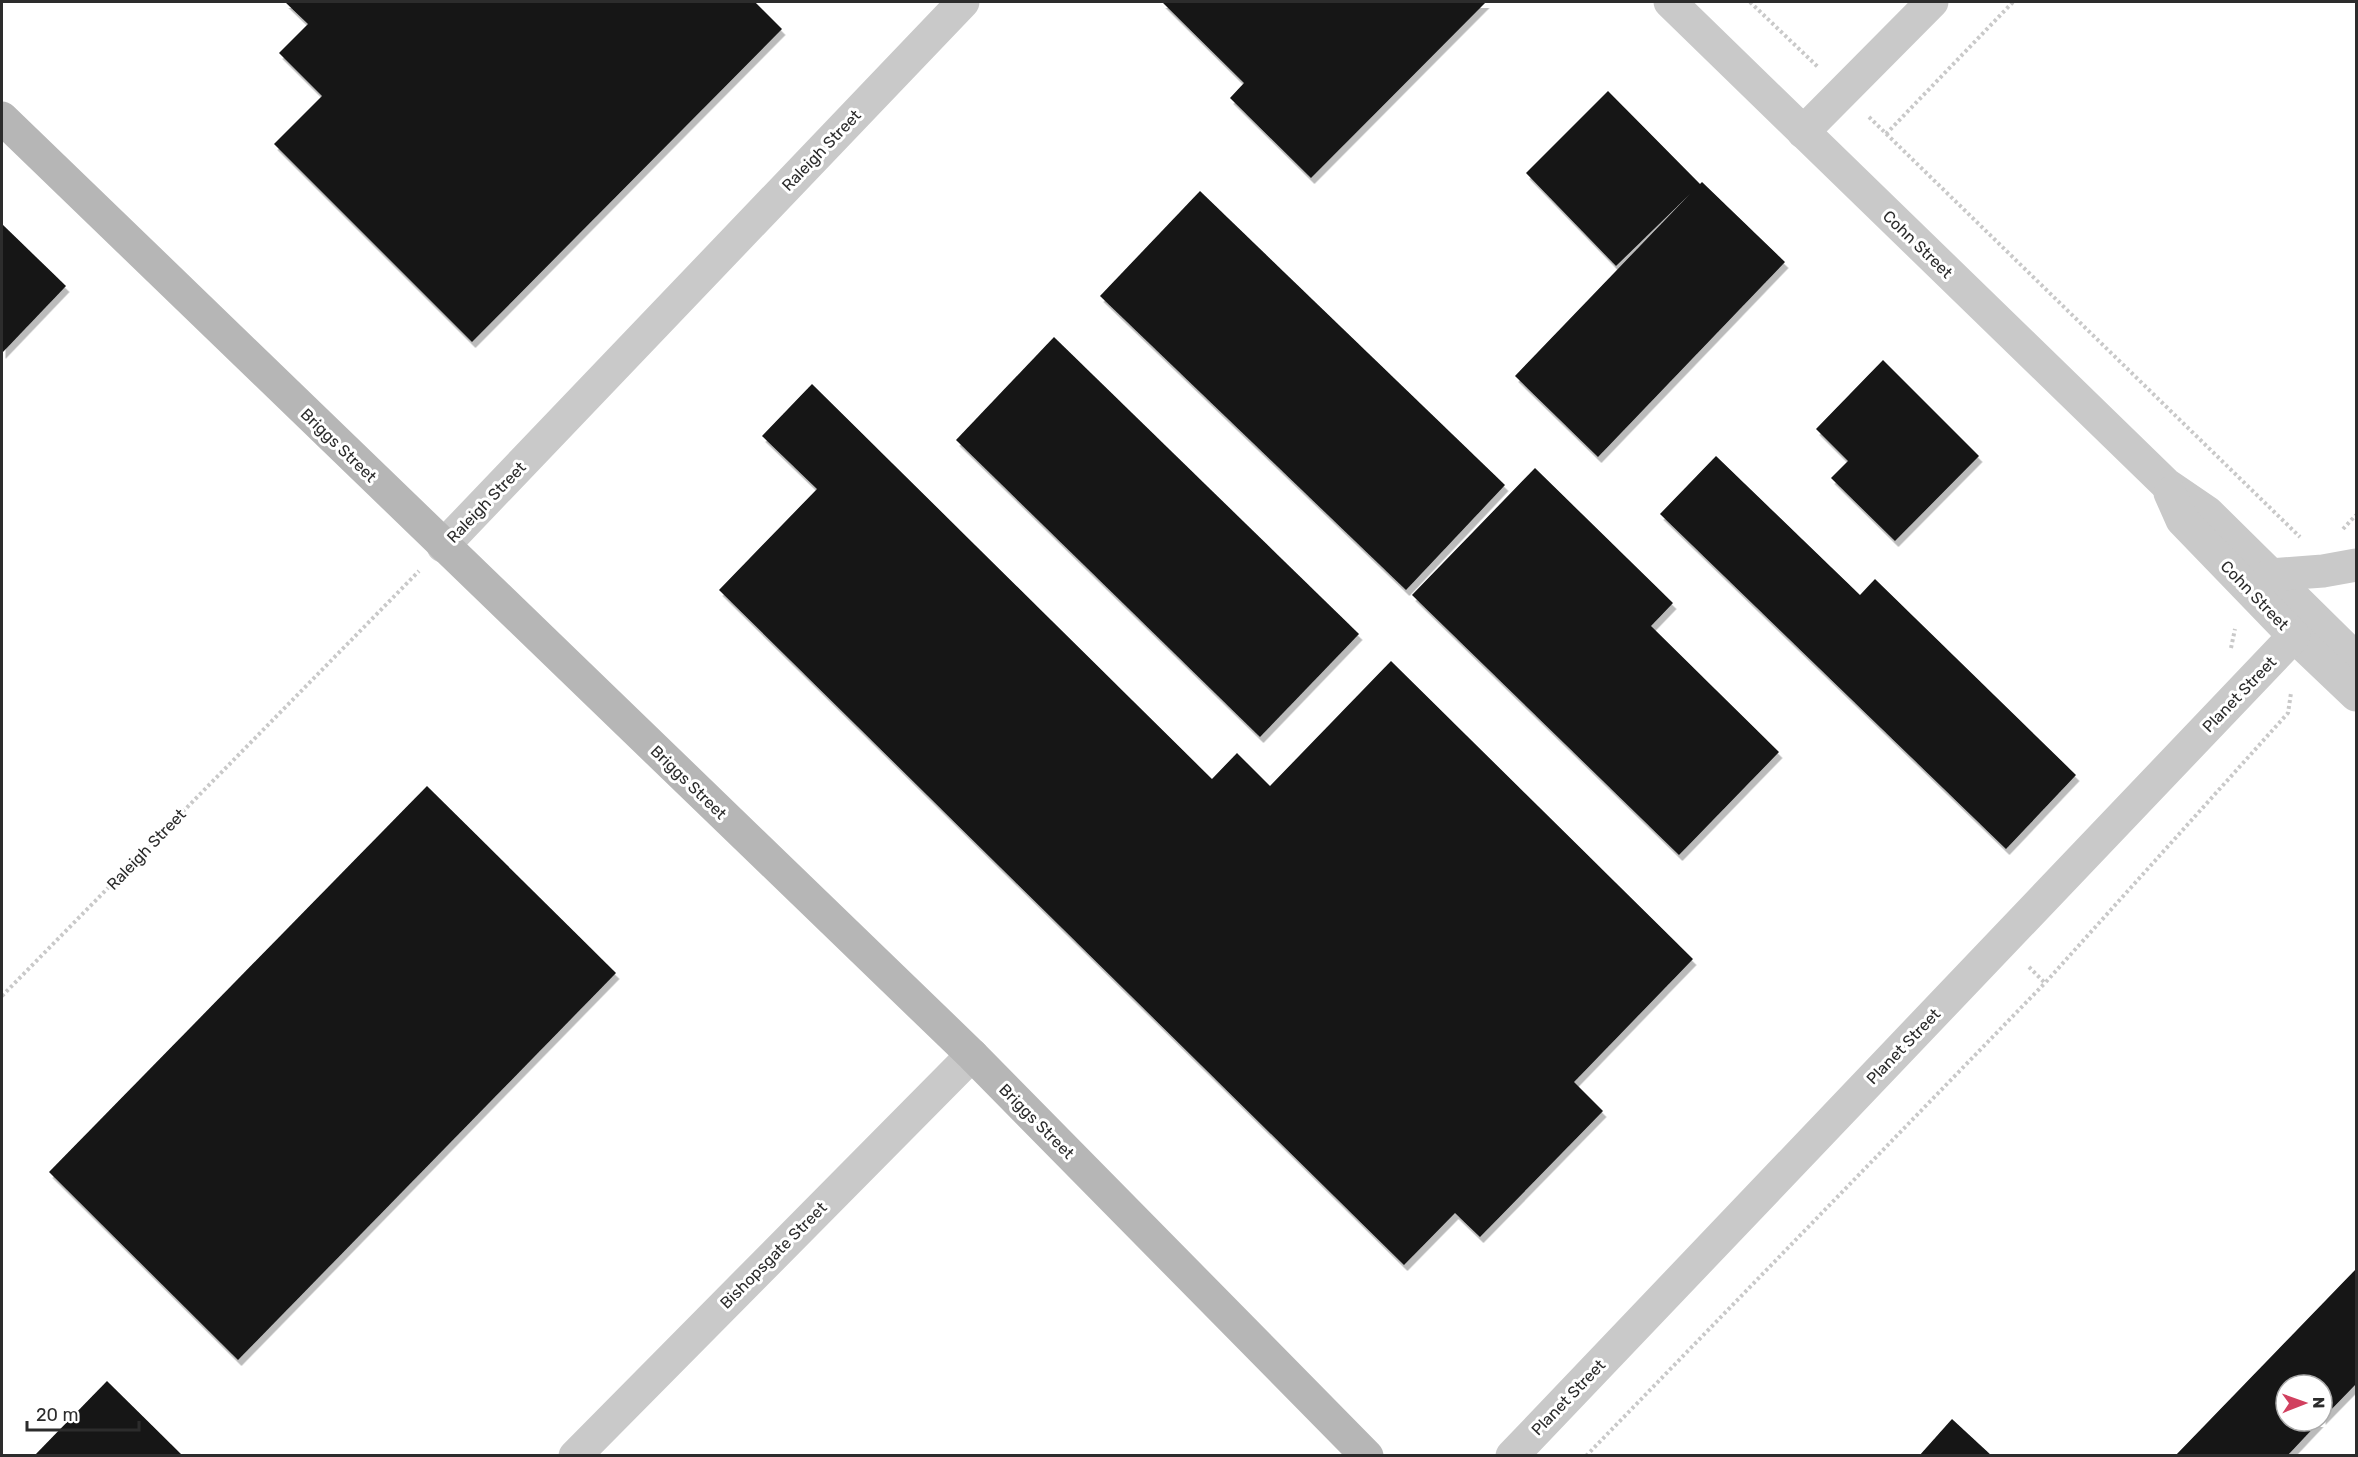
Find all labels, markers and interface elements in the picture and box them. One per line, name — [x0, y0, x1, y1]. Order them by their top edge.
street label: Raleigh Street — [778, 106, 865, 195]
street label: Cohn Street — [1879, 206, 1956, 282]
street label: Briggs Street — [297, 404, 381, 486]
street label: Raleigh Street — [443, 458, 530, 547]
street label: Cohn Street — [2217, 557, 2293, 634]
street label: Planet Street — [2198, 652, 2280, 736]
street label: Briggs Street — [647, 741, 731, 823]
street label: Raleigh Street — [103, 805, 190, 894]
street label: Planet Street — [1862, 1004, 1944, 1088]
street label: Briggs Street — [995, 1080, 1078, 1163]
street label: Bishopsgate Street — [716, 1198, 831, 1313]
street label: Planet Street — [1527, 1355, 1609, 1439]
north arrow — [2274, 1373, 2334, 1433]
scale bar — [27, 1394, 140, 1432]
text: N — [2309, 1397, 2328, 1409]
text: 20 m — [36, 1404, 78, 1426]

